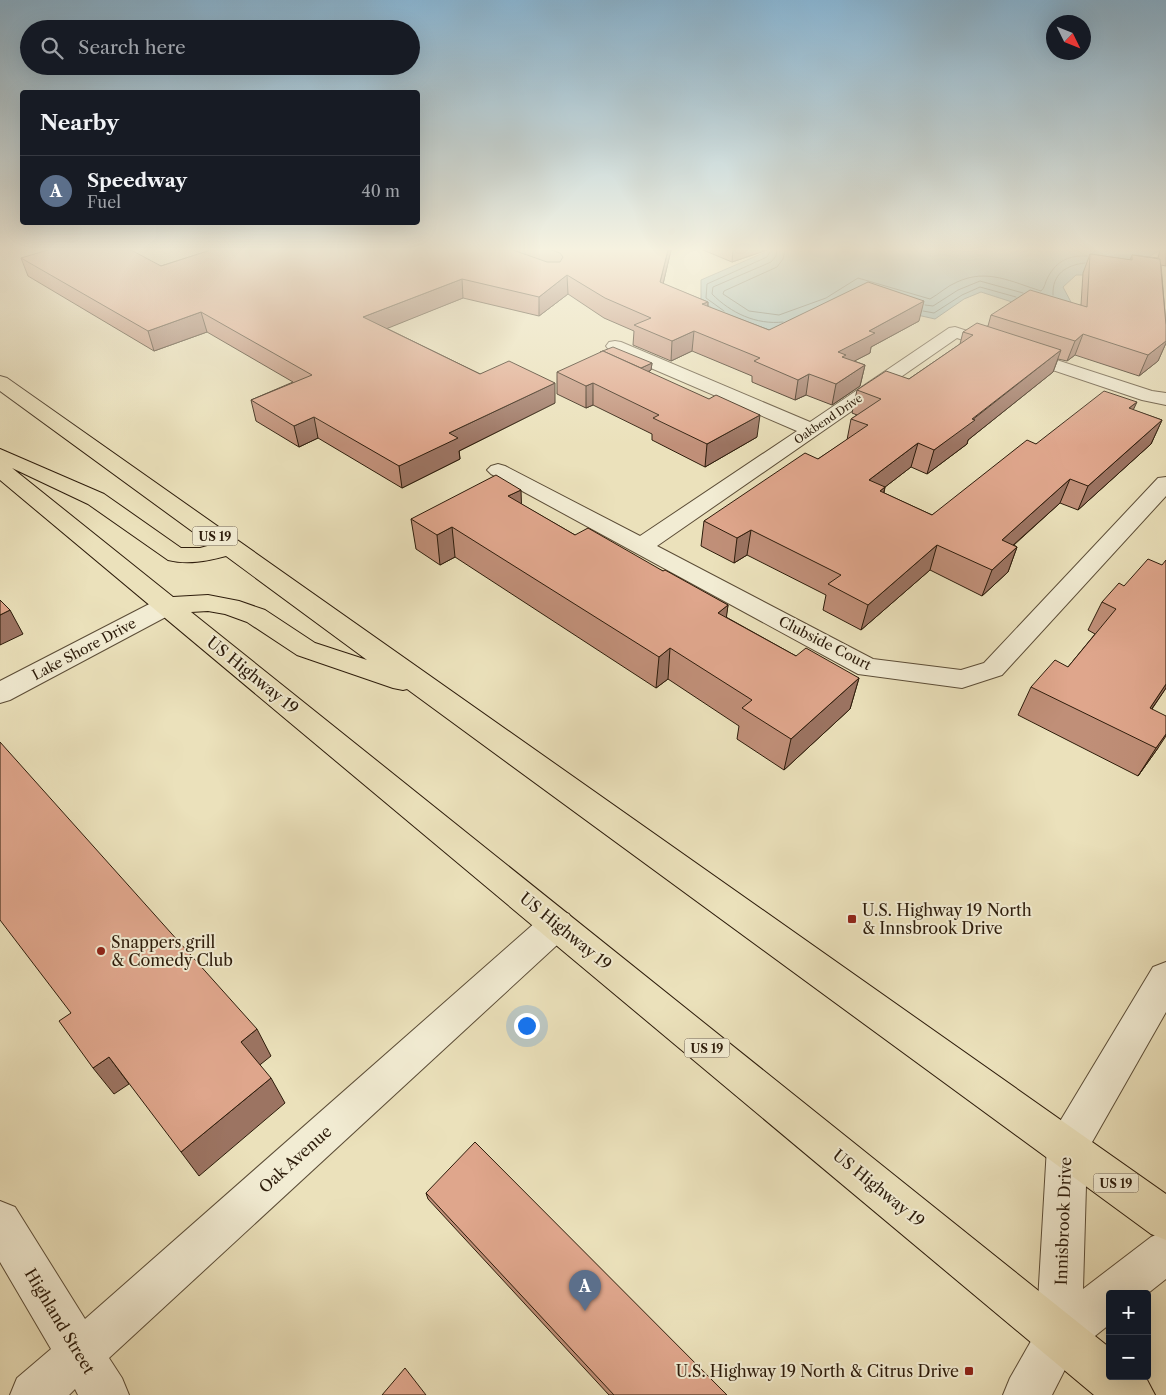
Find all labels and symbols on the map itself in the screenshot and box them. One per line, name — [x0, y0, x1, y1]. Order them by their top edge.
north arrow — [1046, 15, 1091, 60]
street label: Oakbend Drive — [791, 391, 865, 447]
road number: US 19 — [192, 526, 238, 546]
street label: Clubside Court — [776, 612, 874, 674]
street label: Lake Shore Drive — [29, 614, 139, 684]
street label: US Highway 19 — [203, 632, 303, 718]
street label: US Highway 19 — [516, 888, 616, 974]
place label: U.S. Highway 19 North & Innsbrook Drive — [862, 900, 1032, 938]
marker: U.S. Highway 19 North & Innsbrook Drive — [846, 913, 858, 925]
place label: Snappers grill & Comedy Club — [111, 932, 233, 970]
marker: Snappers grill & Comedy Club — [95, 945, 107, 957]
your location — [514, 1013, 540, 1039]
road number: US 19 — [684, 1038, 730, 1058]
street label: Oak Avenue — [254, 1121, 336, 1197]
street label: US Highway 19 — [829, 1145, 929, 1231]
street label: Innisbrook Drive — [1051, 1156, 1075, 1286]
road number: US 19 — [1094, 1174, 1138, 1192]
street label: Highland Street — [21, 1265, 100, 1378]
pin: A — [569, 1270, 601, 1311]
place label: U.S. Highway 19 North & Citrus Drive — [676, 1361, 959, 1381]
marker: U.S. Highway 19 North & Citrus Drive — [963, 1365, 975, 1377]

